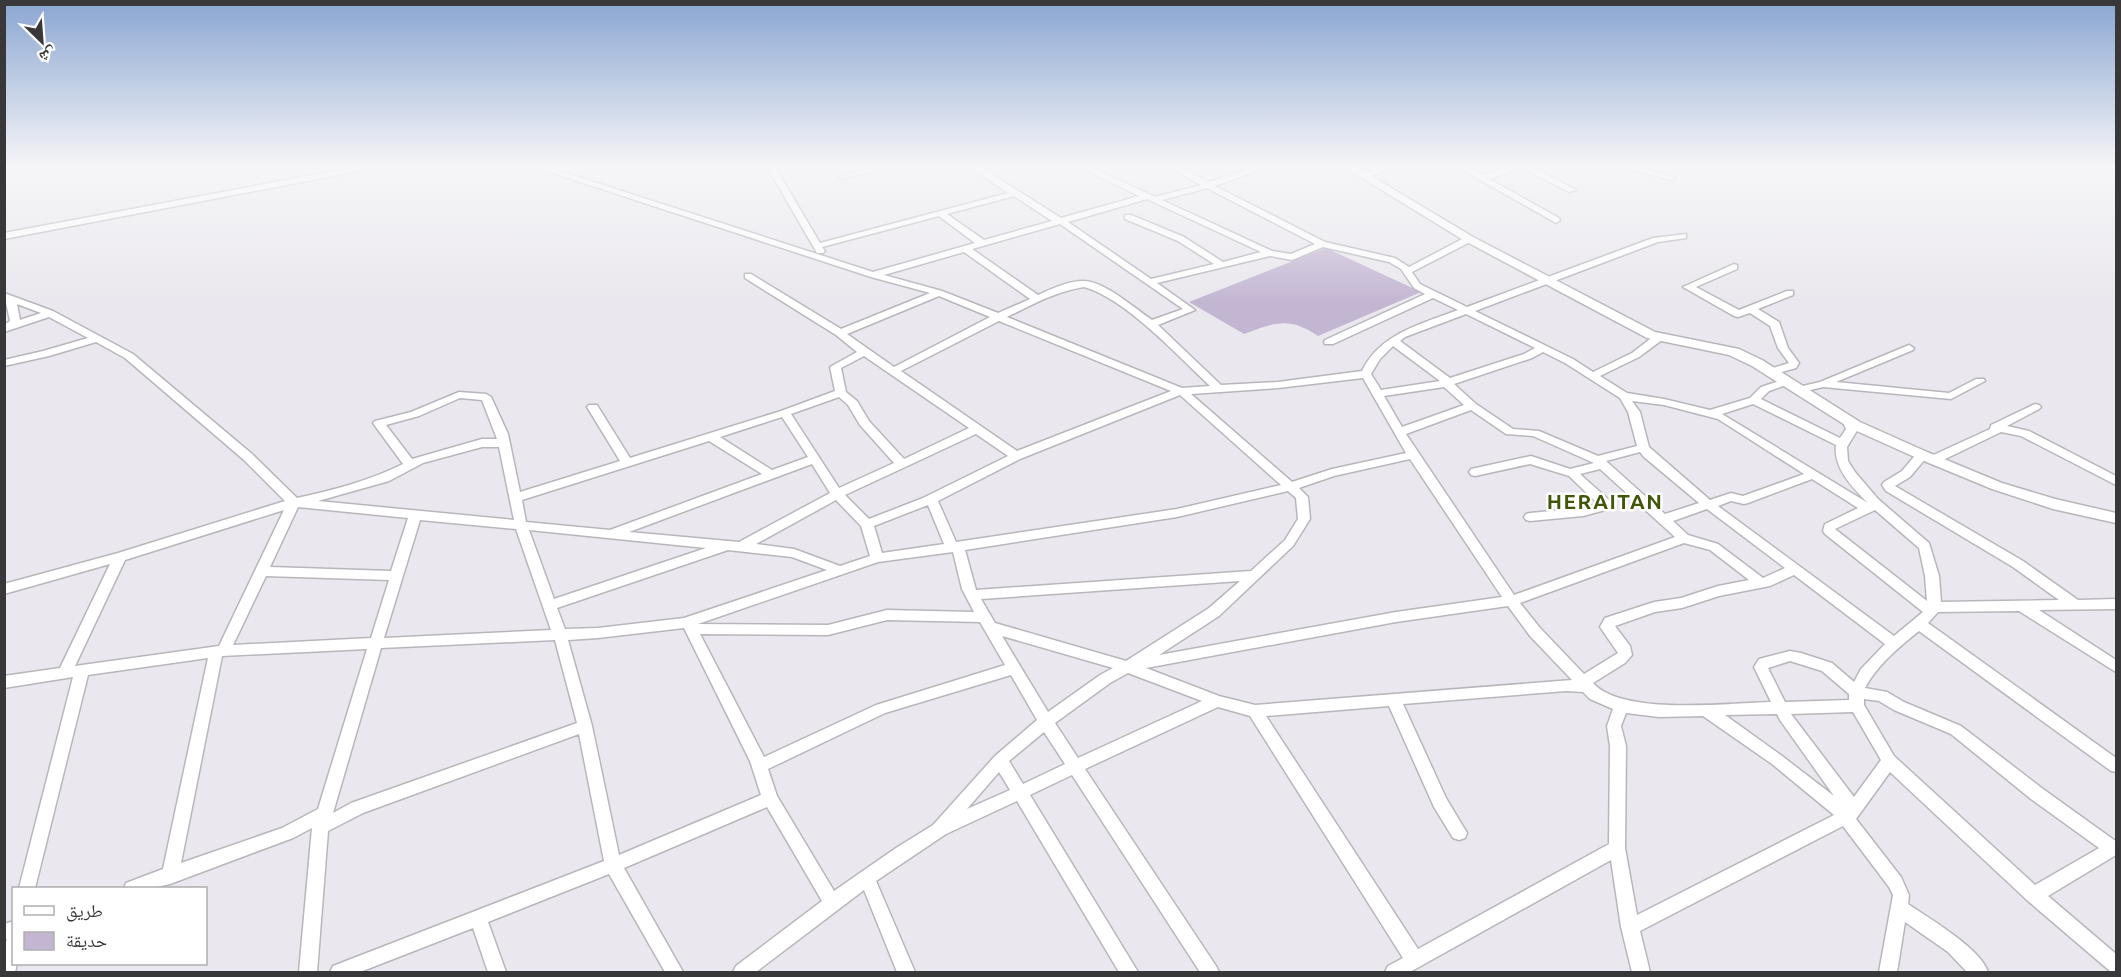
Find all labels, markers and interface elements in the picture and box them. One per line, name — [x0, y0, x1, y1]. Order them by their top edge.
north arrow — [12, 12, 72, 72]
text: ش — [36, 43, 60, 67]
district label: HERAITAN — [1547, 489, 1663, 513]
legend — [12, 887, 207, 965]
text: طريق — [66, 900, 103, 922]
text: حديقة — [66, 930, 107, 951]

